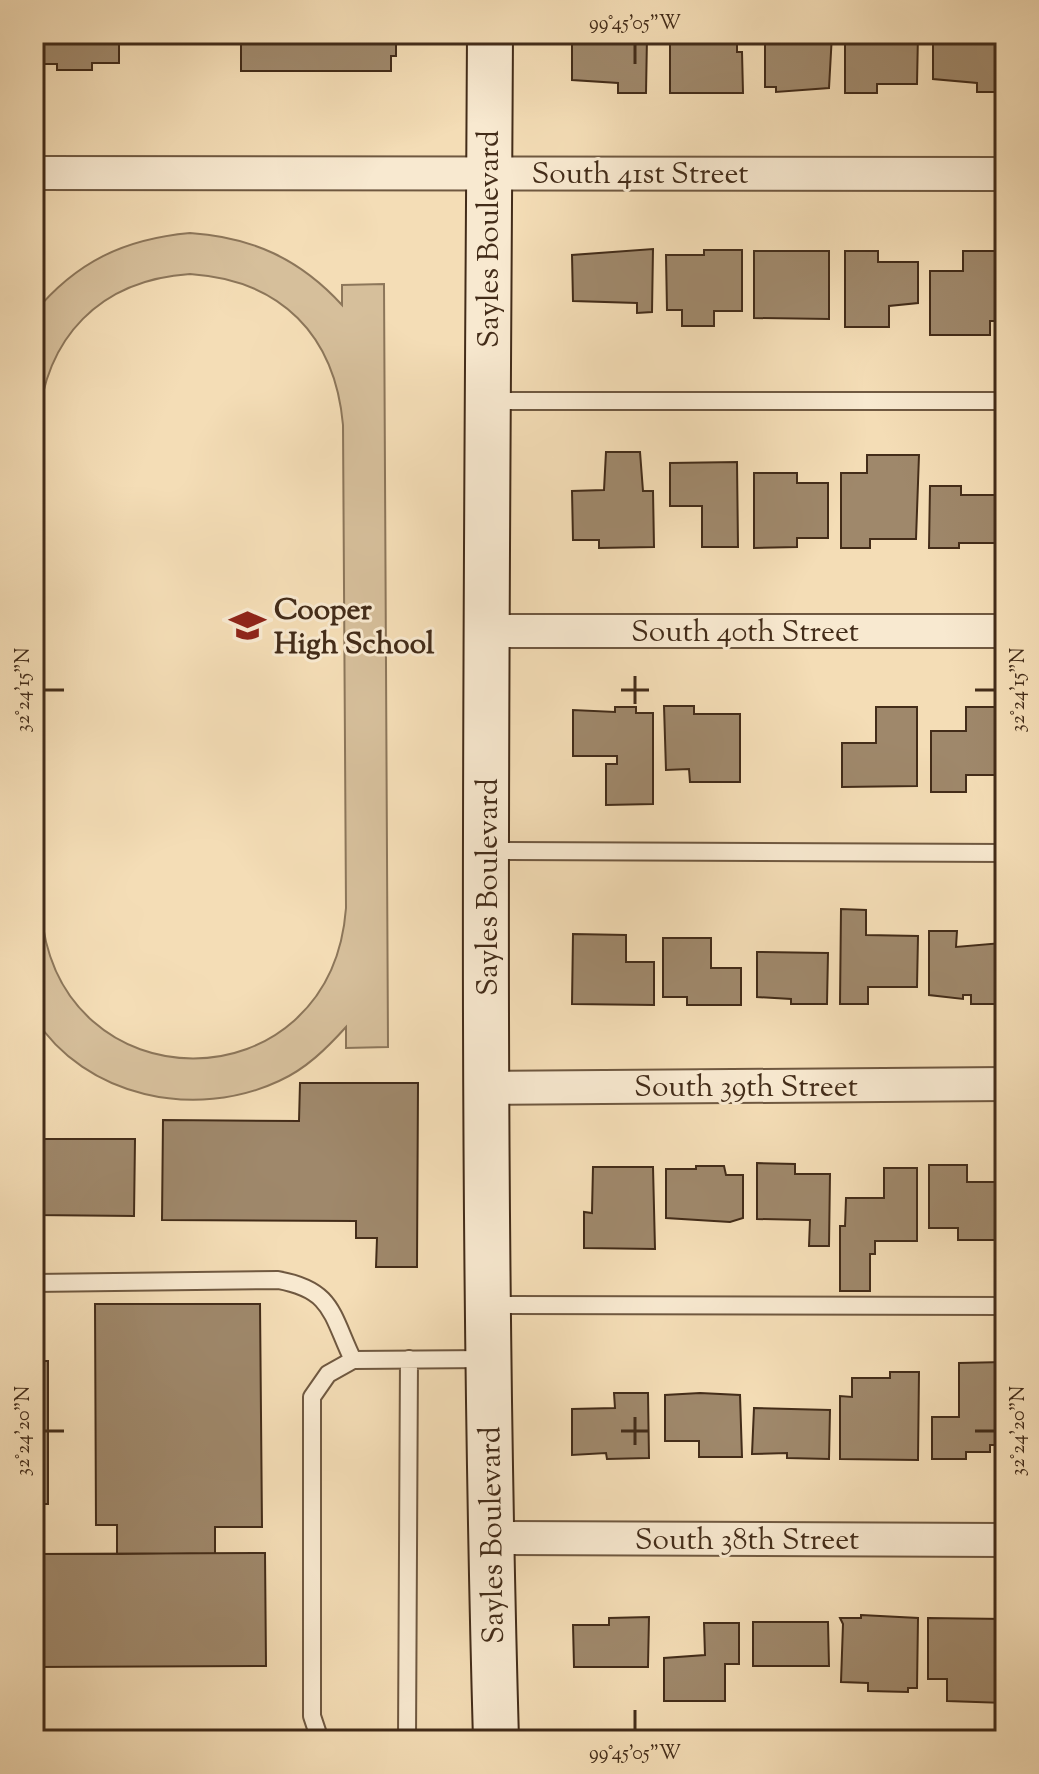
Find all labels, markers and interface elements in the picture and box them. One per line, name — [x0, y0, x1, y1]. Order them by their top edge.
text: 99°45'05"W — [589, 10, 681, 39]
street label: Sayles Boulevard — [469, 130, 512, 348]
street label: South 41st Street — [531, 154, 749, 197]
place label: Cooper High School — [274, 590, 435, 667]
school or university icon: Cooper High School — [229, 607, 267, 645]
street label: South 40th Street — [631, 612, 859, 655]
text: 32°24'15"N — [10, 648, 39, 732]
text: 32°24'15"N — [1005, 648, 1034, 732]
street label: Sayles Boulevard — [468, 778, 511, 996]
street label: South 39th Street — [634, 1067, 858, 1110]
text: 32°24'20"N — [10, 1386, 39, 1476]
text: 32°24'20"N — [1005, 1386, 1034, 1476]
street label: Sayles Boulevard — [470, 1426, 517, 1644]
street label: South 38th Street — [635, 1520, 859, 1563]
text: 99°45'05"W — [589, 1740, 681, 1769]

